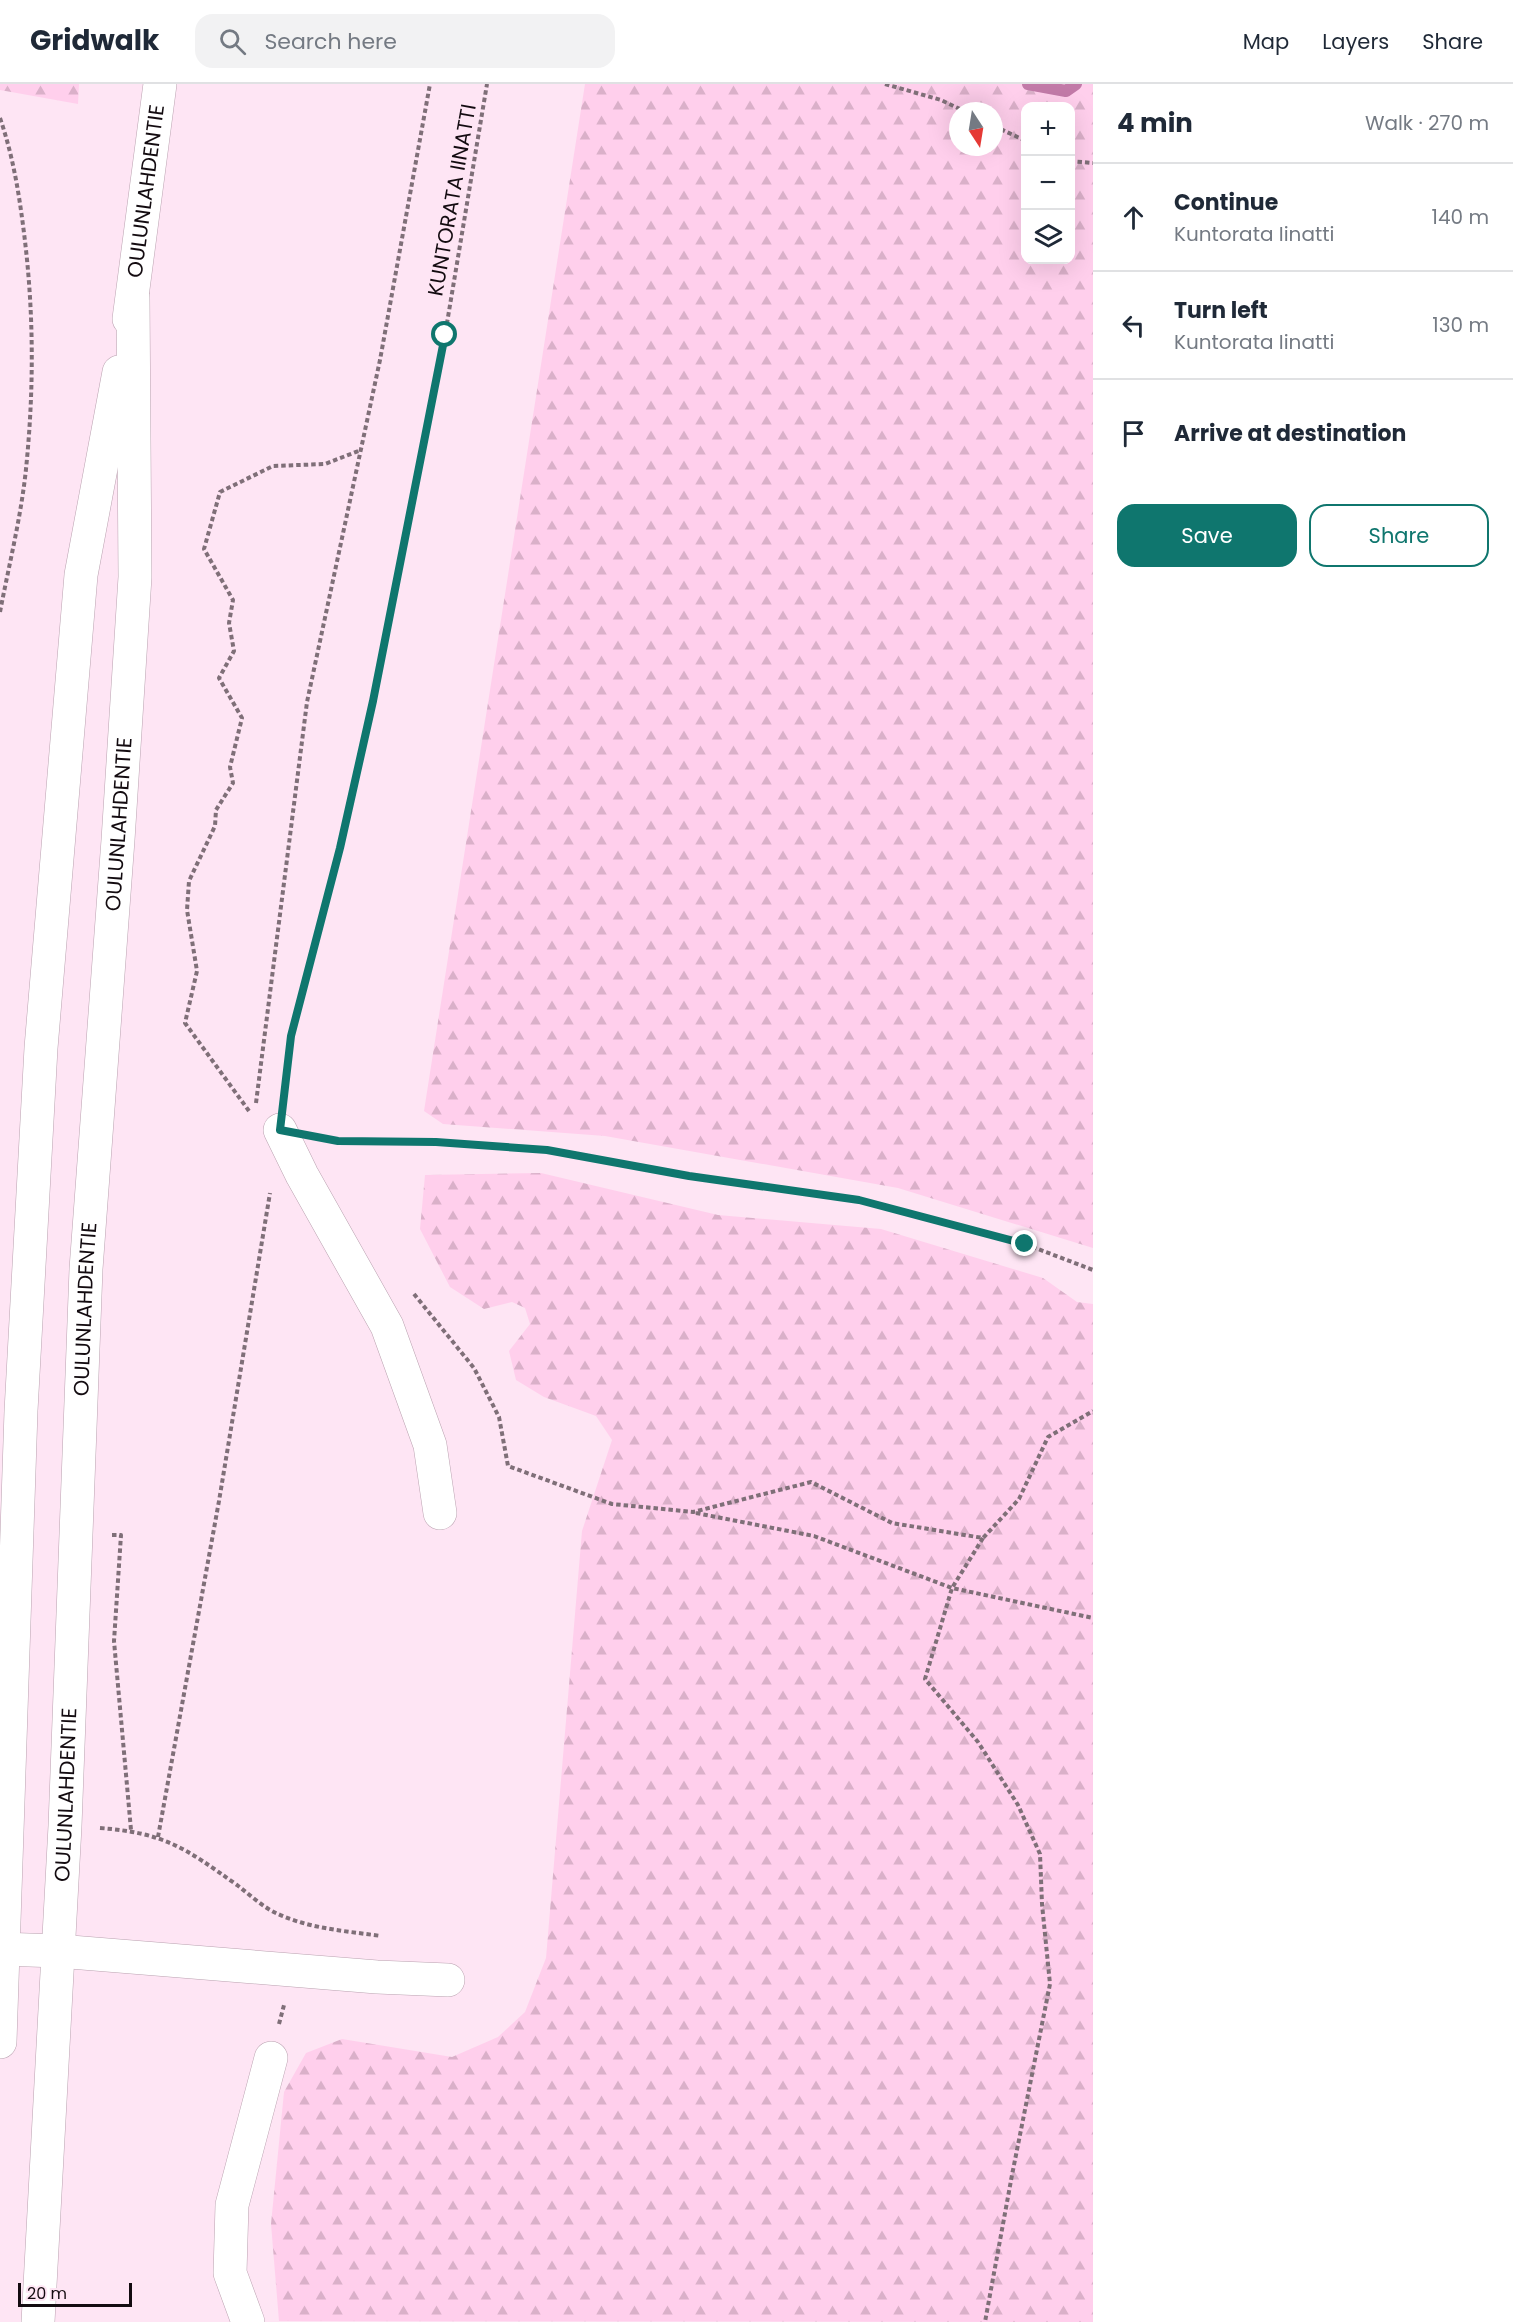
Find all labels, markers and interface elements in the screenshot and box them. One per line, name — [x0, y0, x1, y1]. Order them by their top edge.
search box — [195, 14, 615, 68]
text: Gridwalk — [30, 21, 159, 60]
icon: search — [216, 25, 249, 58]
text: Search here — [264, 26, 397, 57]
text: Map — [1243, 27, 1289, 56]
text: Layers — [1322, 27, 1389, 56]
text: Share — [1422, 27, 1483, 56]
street label: KUNTORATA IINATTI — [420, 102, 483, 298]
north arrow — [949, 102, 1003, 156]
map controls — [1021, 102, 1075, 264]
button: + — [1021, 102, 1075, 156]
street label: OULUNLAHDENTIE — [120, 103, 171, 279]
text: 4 min — [1117, 105, 1193, 141]
text: Walk · 270 m — [1365, 109, 1489, 137]
button: − — [1021, 156, 1075, 210]
text: Continue — [1174, 187, 1278, 218]
icon: ahead — [1117, 201, 1150, 234]
text: 140 m — [1432, 203, 1489, 231]
button: layers — [1021, 210, 1075, 264]
text: Kuntorata Iinatti — [1174, 220, 1334, 248]
text: Turn left — [1174, 295, 1268, 326]
icon: left — [1117, 309, 1150, 342]
text: 130 m — [1432, 311, 1489, 339]
route start — [431, 321, 457, 347]
text: Kuntorata Iinatti — [1174, 328, 1334, 356]
icon: arrive — [1117, 417, 1150, 450]
text: Arrive at destination — [1174, 418, 1406, 449]
button: Save — [1117, 504, 1297, 567]
button: Share — [1309, 504, 1489, 567]
street label: OULUNLAHDENTIE — [98, 736, 139, 912]
street label: OULUNLAHDENTIE — [66, 1221, 103, 1397]
route end — [1011, 1230, 1037, 1256]
street label: OULUNLAHDENTIE — [47, 1707, 83, 1883]
scale bar — [18, 2280, 132, 2308]
text: 20 m — [27, 2282, 67, 2305]

